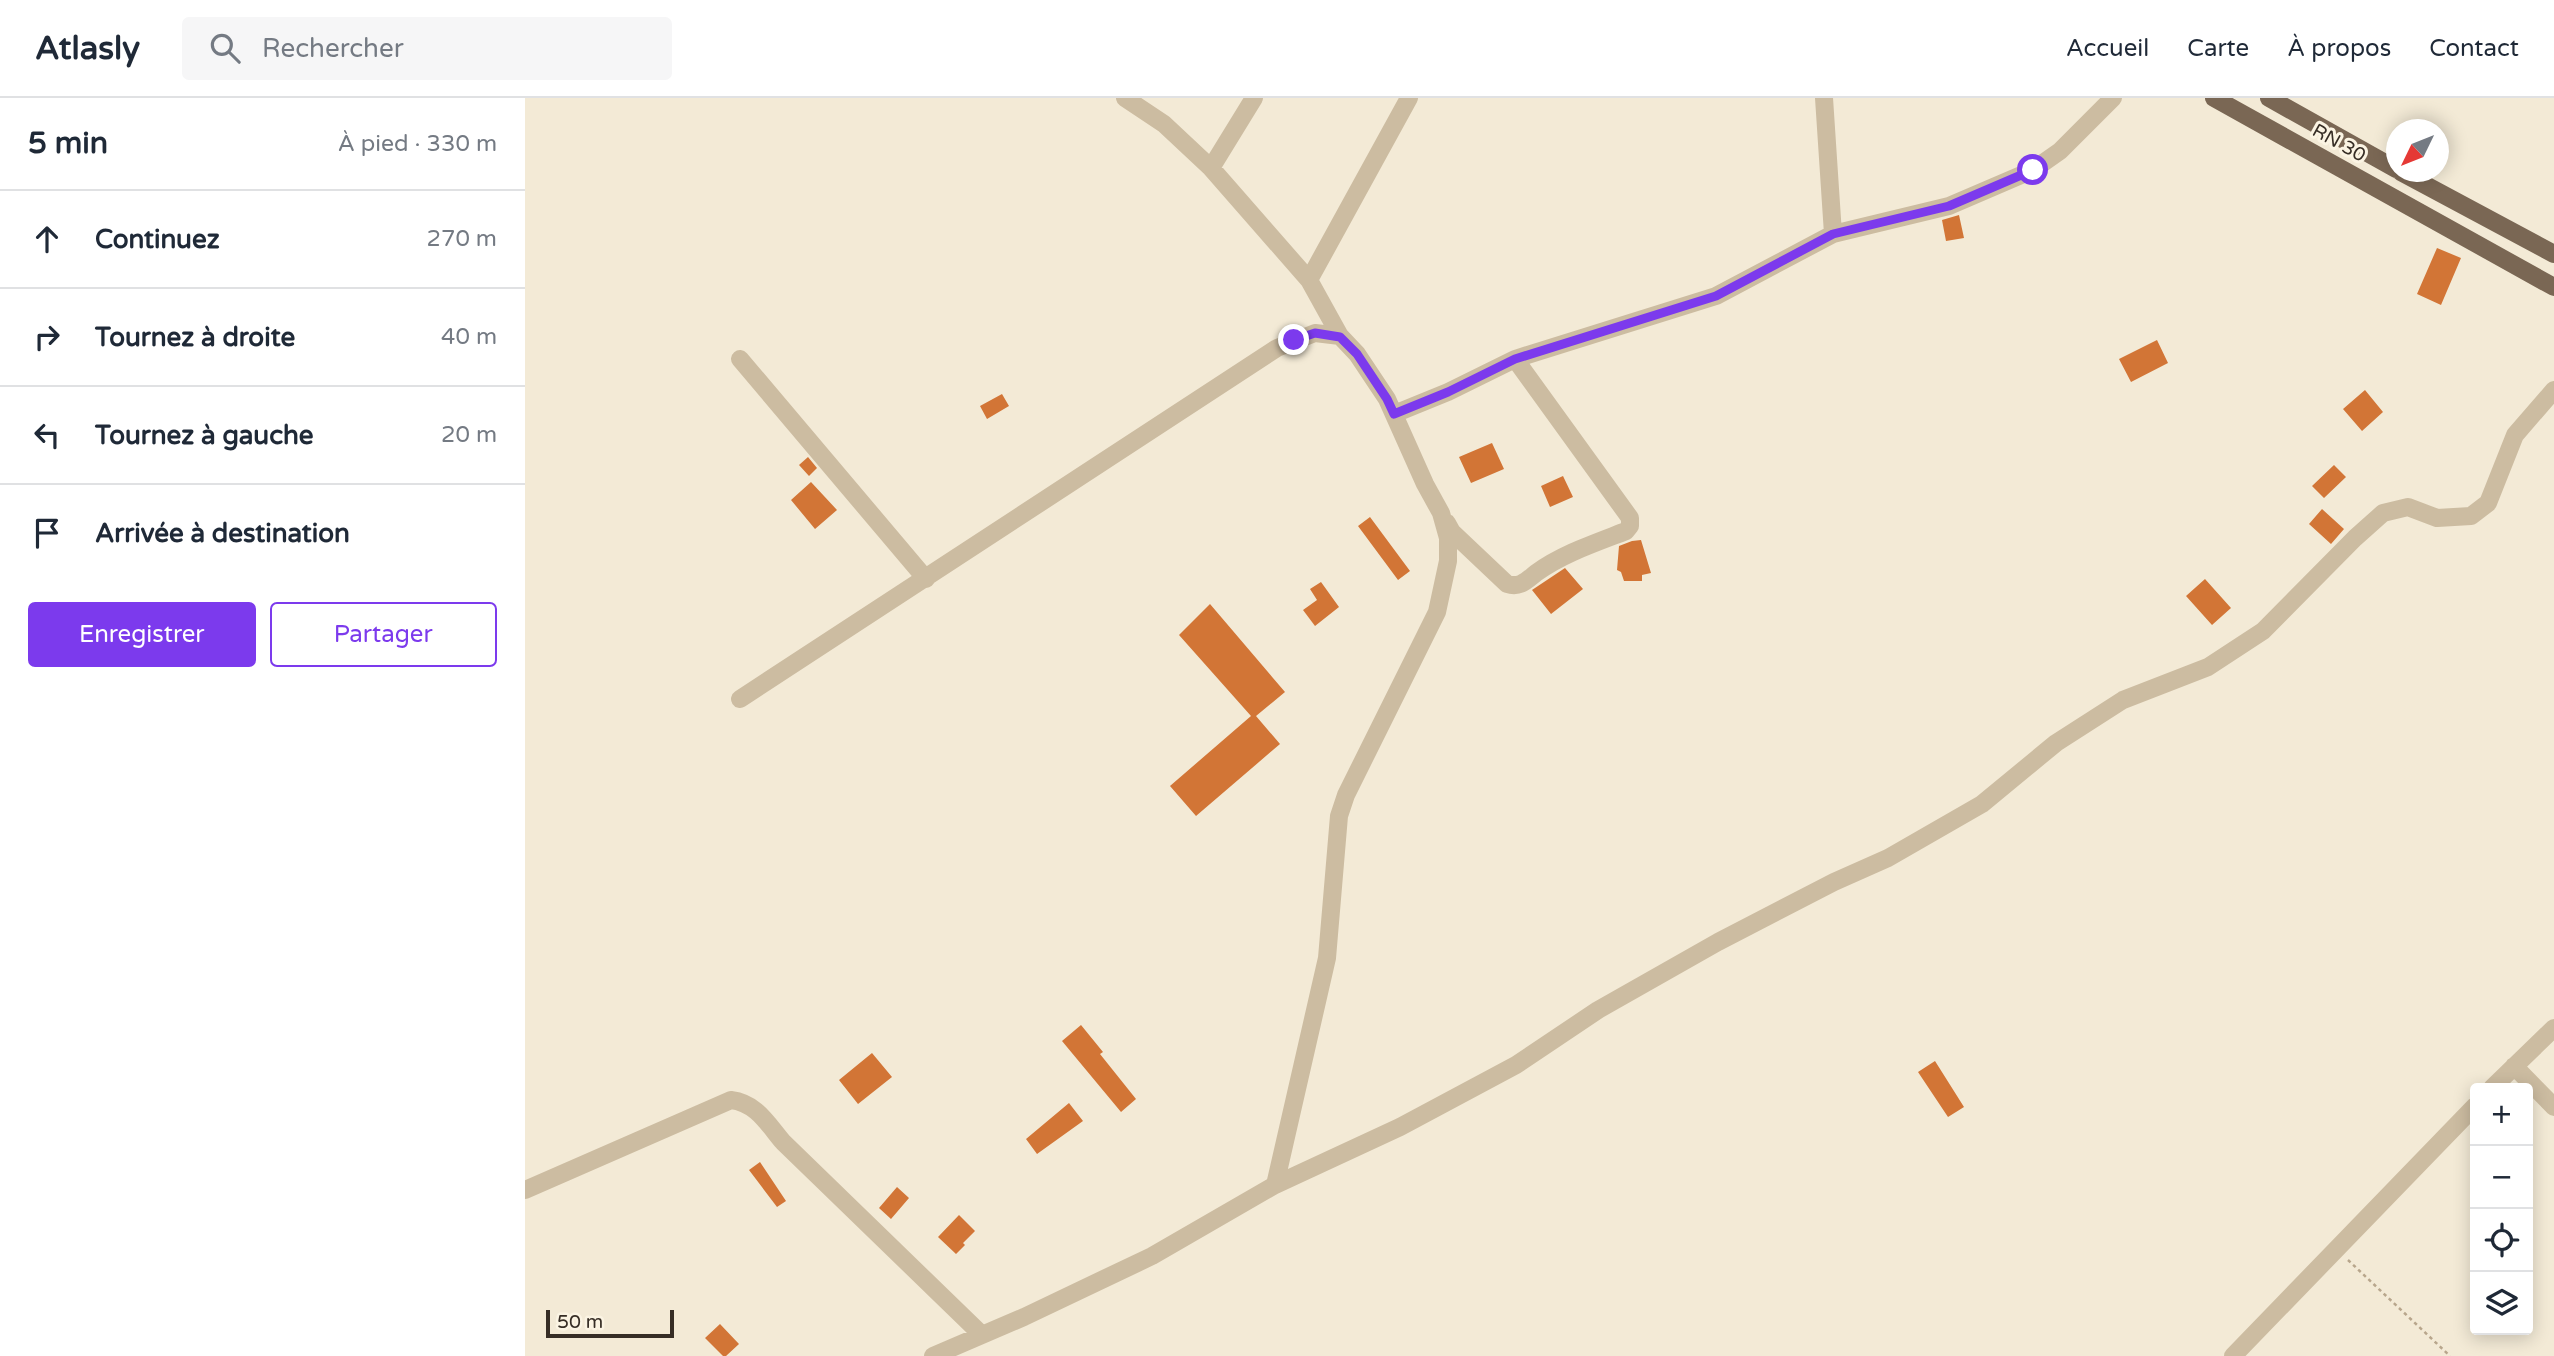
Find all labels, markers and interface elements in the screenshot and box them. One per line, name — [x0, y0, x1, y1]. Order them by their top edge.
search box — [182, 17, 672, 80]
text: Atlasly — [35, 29, 140, 68]
icon: search — [206, 29, 244, 67]
text: Rechercher — [262, 33, 404, 64]
text: Accueil — [2066, 34, 2149, 63]
text: Carte — [2187, 34, 2249, 63]
text: À propos — [2287, 34, 2391, 63]
text: Contact — [2429, 34, 2519, 63]
street label: RN 30 — [2308, 119, 2370, 167]
north arrow — [2386, 119, 2449, 182]
text: 5 min — [28, 125, 108, 162]
text: À pied · 330 m — [338, 130, 497, 158]
route start — [2017, 154, 2048, 185]
icon: ahead — [28, 220, 66, 258]
text: Continuez — [95, 224, 220, 255]
text: 270 m — [427, 225, 497, 253]
icon: right — [28, 318, 66, 356]
text: Tournez à droite — [95, 322, 295, 353]
text: 40 m — [441, 323, 497, 351]
route end — [1278, 324, 1309, 355]
icon: left — [28, 416, 66, 454]
text: Tournez à gauche — [95, 420, 314, 451]
text: 20 m — [441, 421, 497, 449]
icon: arrive — [28, 514, 66, 552]
text: Arrivée à destination — [95, 518, 350, 549]
button: Enregistrer — [28, 602, 256, 667]
button: Partager — [270, 602, 497, 667]
map controls — [2470, 1083, 2533, 1335]
button: + — [2470, 1083, 2533, 1146]
button: − — [2470, 1146, 2533, 1209]
button: locate — [2470, 1209, 2533, 1272]
button: layers — [2470, 1272, 2533, 1335]
scale bar — [546, 1307, 674, 1339]
text: 50 m — [557, 1311, 603, 1333]

